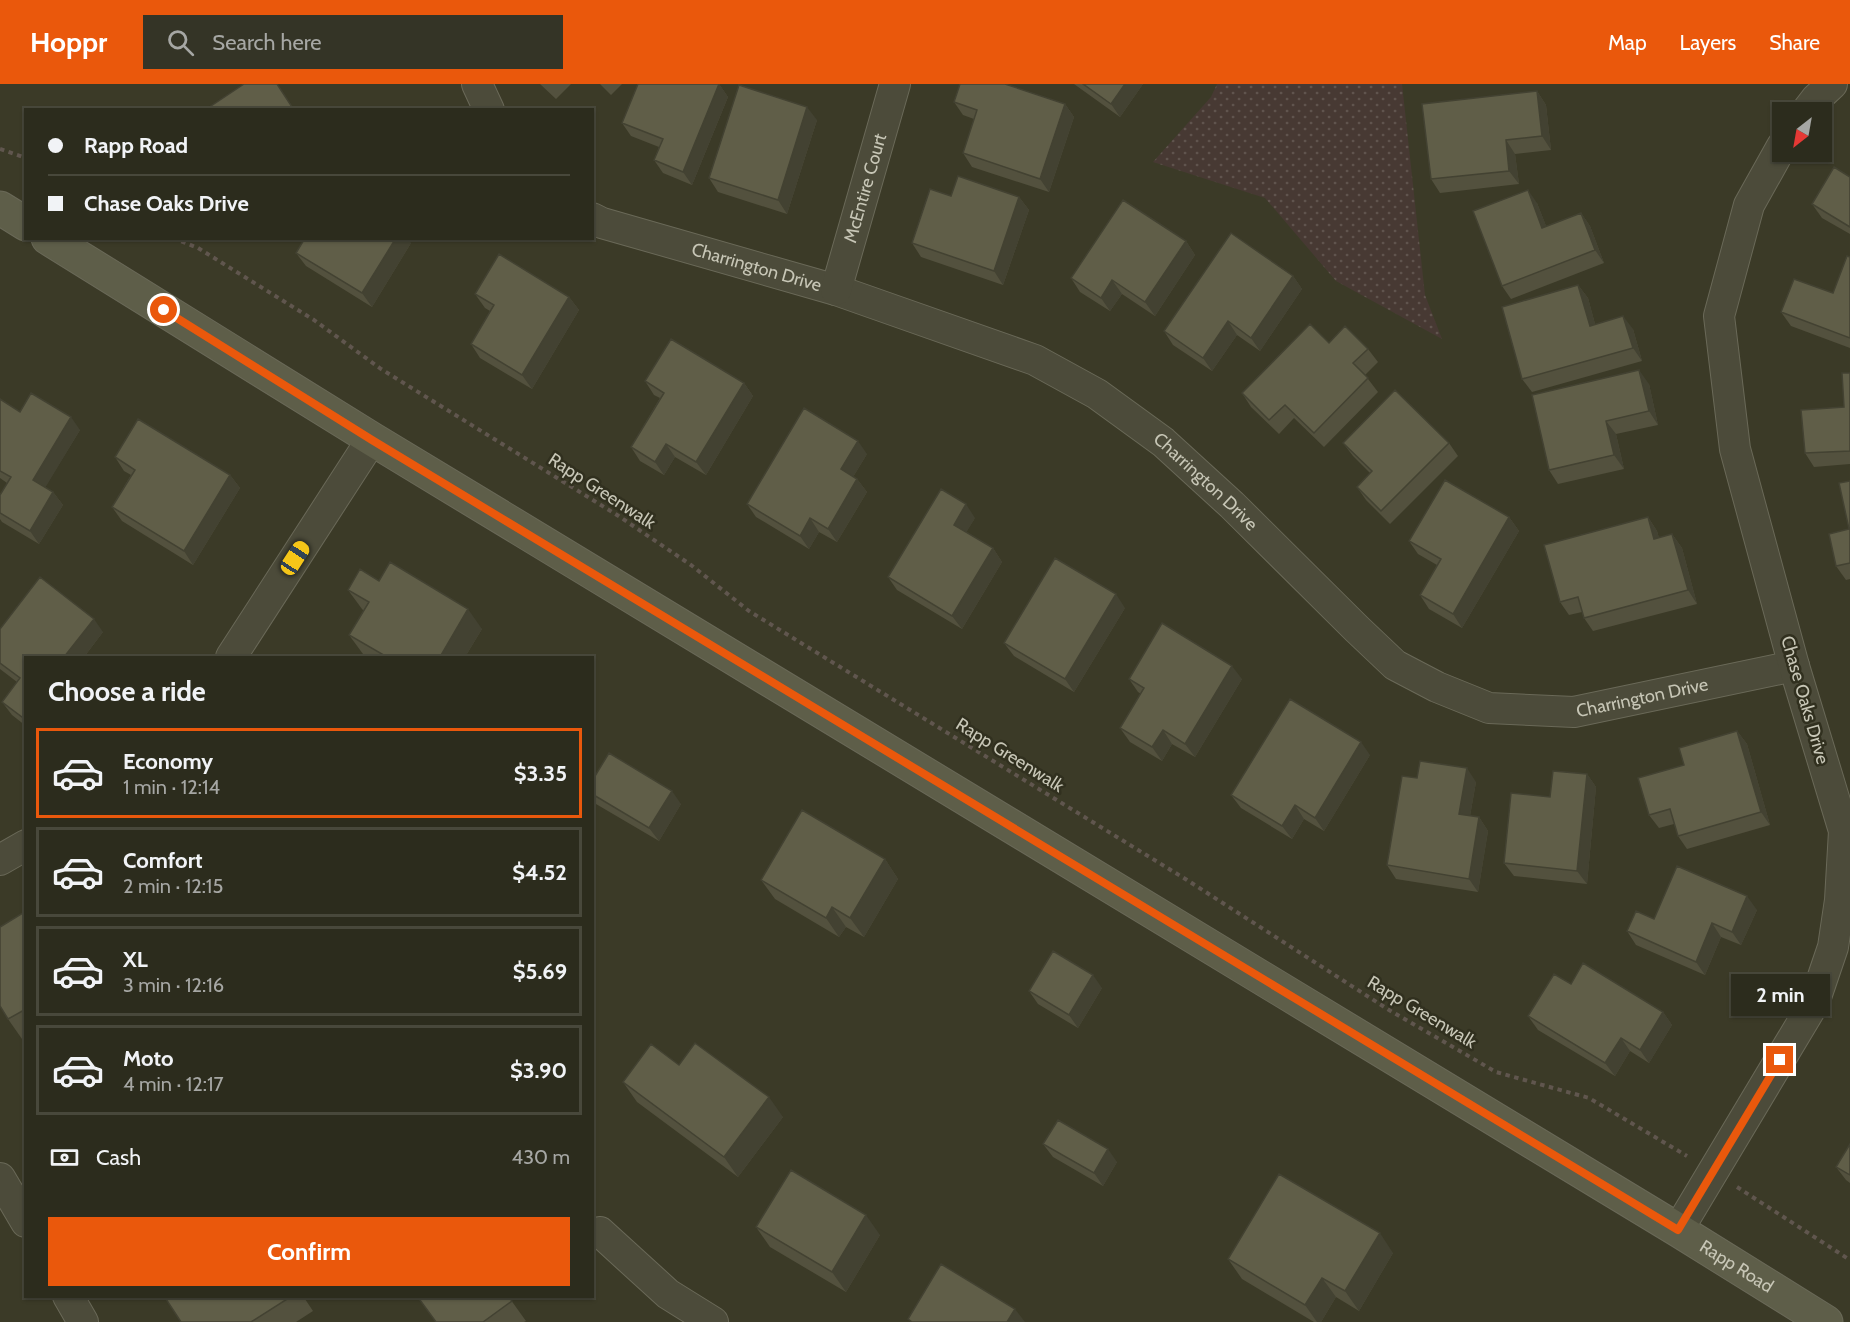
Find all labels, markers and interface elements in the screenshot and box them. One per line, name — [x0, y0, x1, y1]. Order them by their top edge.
search box — [143, 15, 563, 69]
text: Hoppr — [30, 25, 107, 59]
icon: search — [164, 26, 197, 59]
text: Search here — [212, 29, 322, 56]
text: Map — [1608, 30, 1647, 55]
text: Layers — [1680, 30, 1736, 55]
text: Share — [1769, 30, 1820, 55]
north arrow — [1772, 102, 1832, 162]
map controls — [1772, 102, 1832, 162]
street label: McEntire Court — [839, 131, 891, 245]
text: Rapp Road — [84, 132, 188, 159]
text: Chase Oaks Drive — [84, 190, 249, 217]
street label: Charrington Drive — [689, 238, 824, 296]
route start — [150, 296, 177, 323]
street label: Charrington Drive — [1149, 428, 1262, 535]
street label: Rapp Greenwalk — [544, 448, 660, 534]
car — [278, 538, 312, 578]
street label: Chase Oaks Drive — [1776, 633, 1834, 767]
street label: Charrington Drive — [1574, 673, 1710, 722]
text: Choose a ride — [48, 675, 206, 708]
street label: Rapp Greenwalk — [952, 713, 1069, 797]
icon: car — [51, 746, 105, 800]
text: Economy — [123, 748, 213, 775]
text: $3.35 — [514, 760, 567, 787]
text: 1 min · 12:14 — [123, 775, 220, 799]
icon: car — [51, 845, 105, 899]
text: Comfort — [123, 847, 202, 874]
text: $4.52 — [512, 859, 567, 886]
text: 2 min · 12:15 — [123, 874, 223, 898]
icon: car — [51, 944, 105, 998]
text: XL — [123, 946, 148, 973]
text: $5.69 — [513, 958, 567, 985]
street label: Rapp Greenwalk — [1364, 971, 1481, 1054]
text: 3 min · 12:16 — [123, 973, 224, 997]
callout: 2 min — [1730, 973, 1830, 1015]
text: 2 min — [1756, 983, 1805, 1007]
icon: car — [51, 1043, 105, 1097]
text: Moto — [123, 1045, 174, 1072]
route end — [1766, 1046, 1793, 1073]
text: $3.90 — [510, 1057, 567, 1084]
text: 4 min · 12:17 — [123, 1072, 224, 1096]
icon: cash — [48, 1141, 81, 1174]
text: Cash — [96, 1144, 141, 1171]
text: 430 m — [512, 1145, 570, 1169]
button: Confirm — [48, 1217, 570, 1286]
street label: Rapp Road — [1696, 1235, 1777, 1297]

